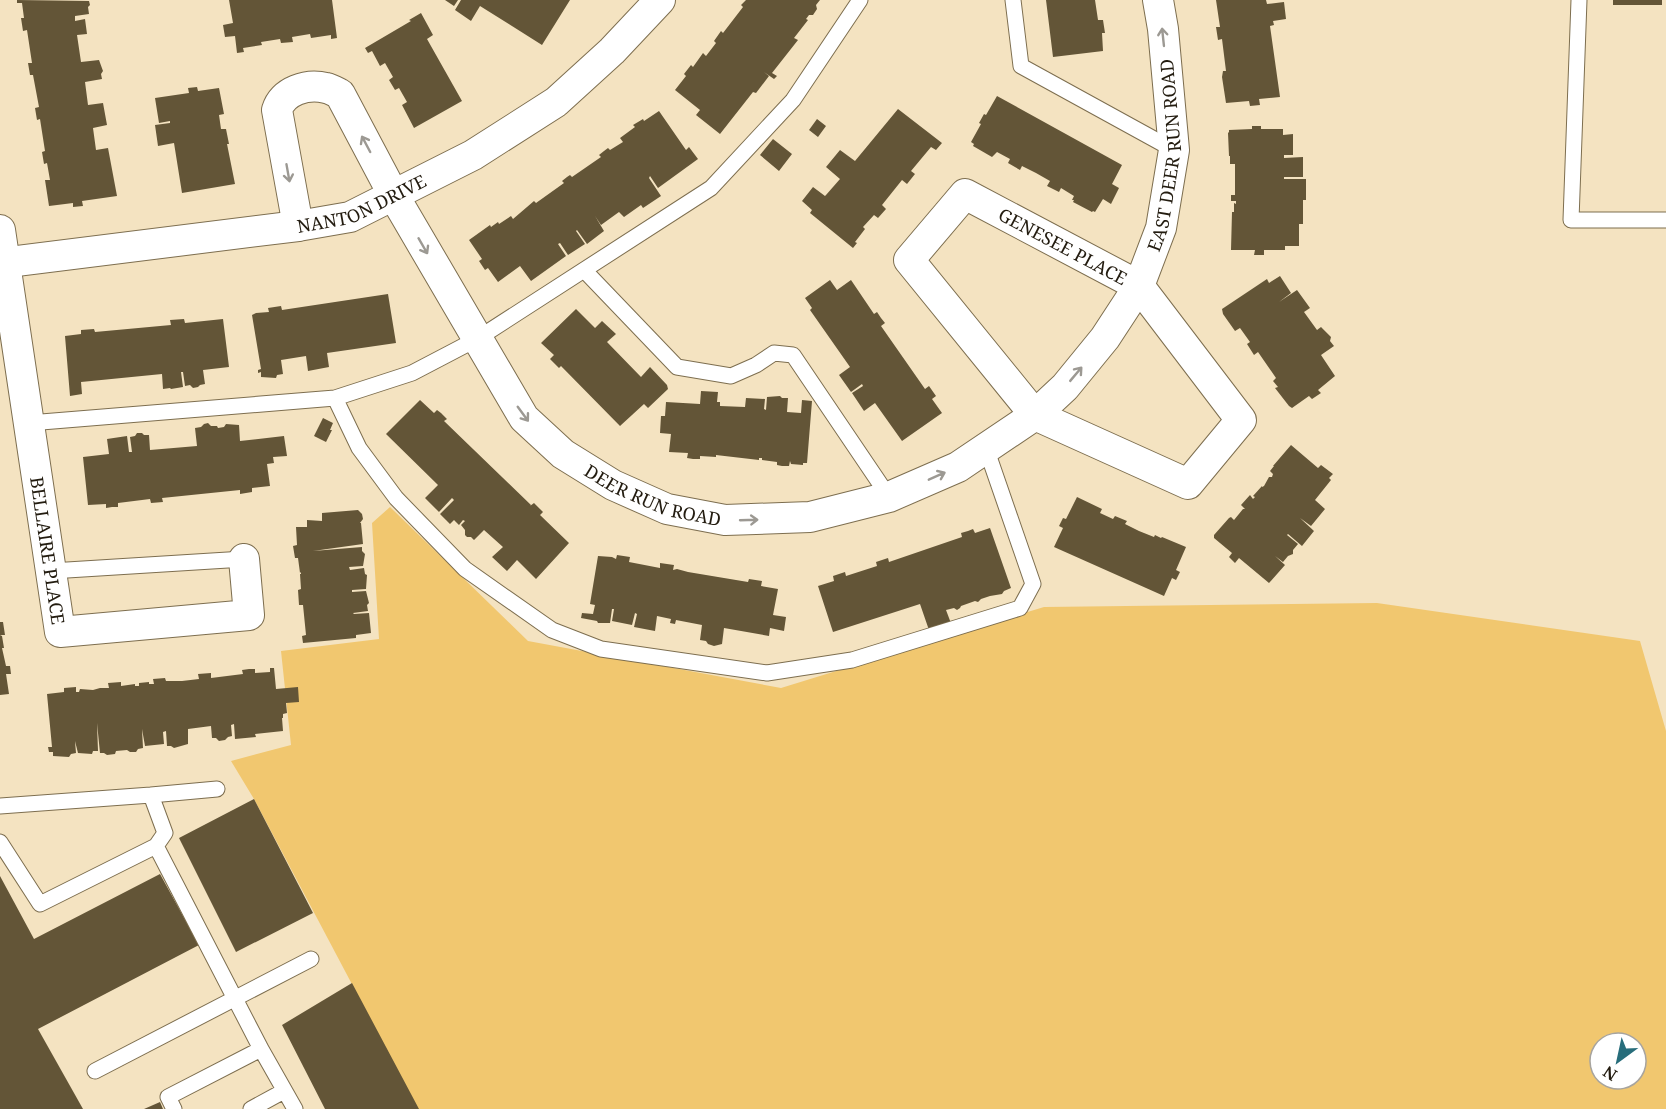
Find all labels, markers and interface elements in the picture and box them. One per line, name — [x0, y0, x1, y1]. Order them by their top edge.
one-way arrow — [1158, 28, 1169, 48]
street label: EAST DEER RUN ROAD — [1141, 58, 1186, 255]
one-way arrow — [360, 136, 371, 154]
one-way arrow — [283, 162, 294, 182]
street label: NANTON DRIVE — [295, 169, 430, 238]
street label: GENESEE PLACE — [994, 202, 1132, 290]
one-way arrow — [418, 238, 430, 255]
one-way arrow — [1069, 366, 1082, 382]
one-way arrow — [516, 406, 529, 422]
street label: DEER RUN ROAD — [580, 458, 723, 531]
one-way arrow — [927, 470, 946, 481]
street label: BELLAIRE PLACE — [25, 475, 71, 626]
one-way arrow — [738, 514, 758, 525]
north arrow — [1588, 1031, 1648, 1091]
text: N — [1598, 1061, 1621, 1086]

